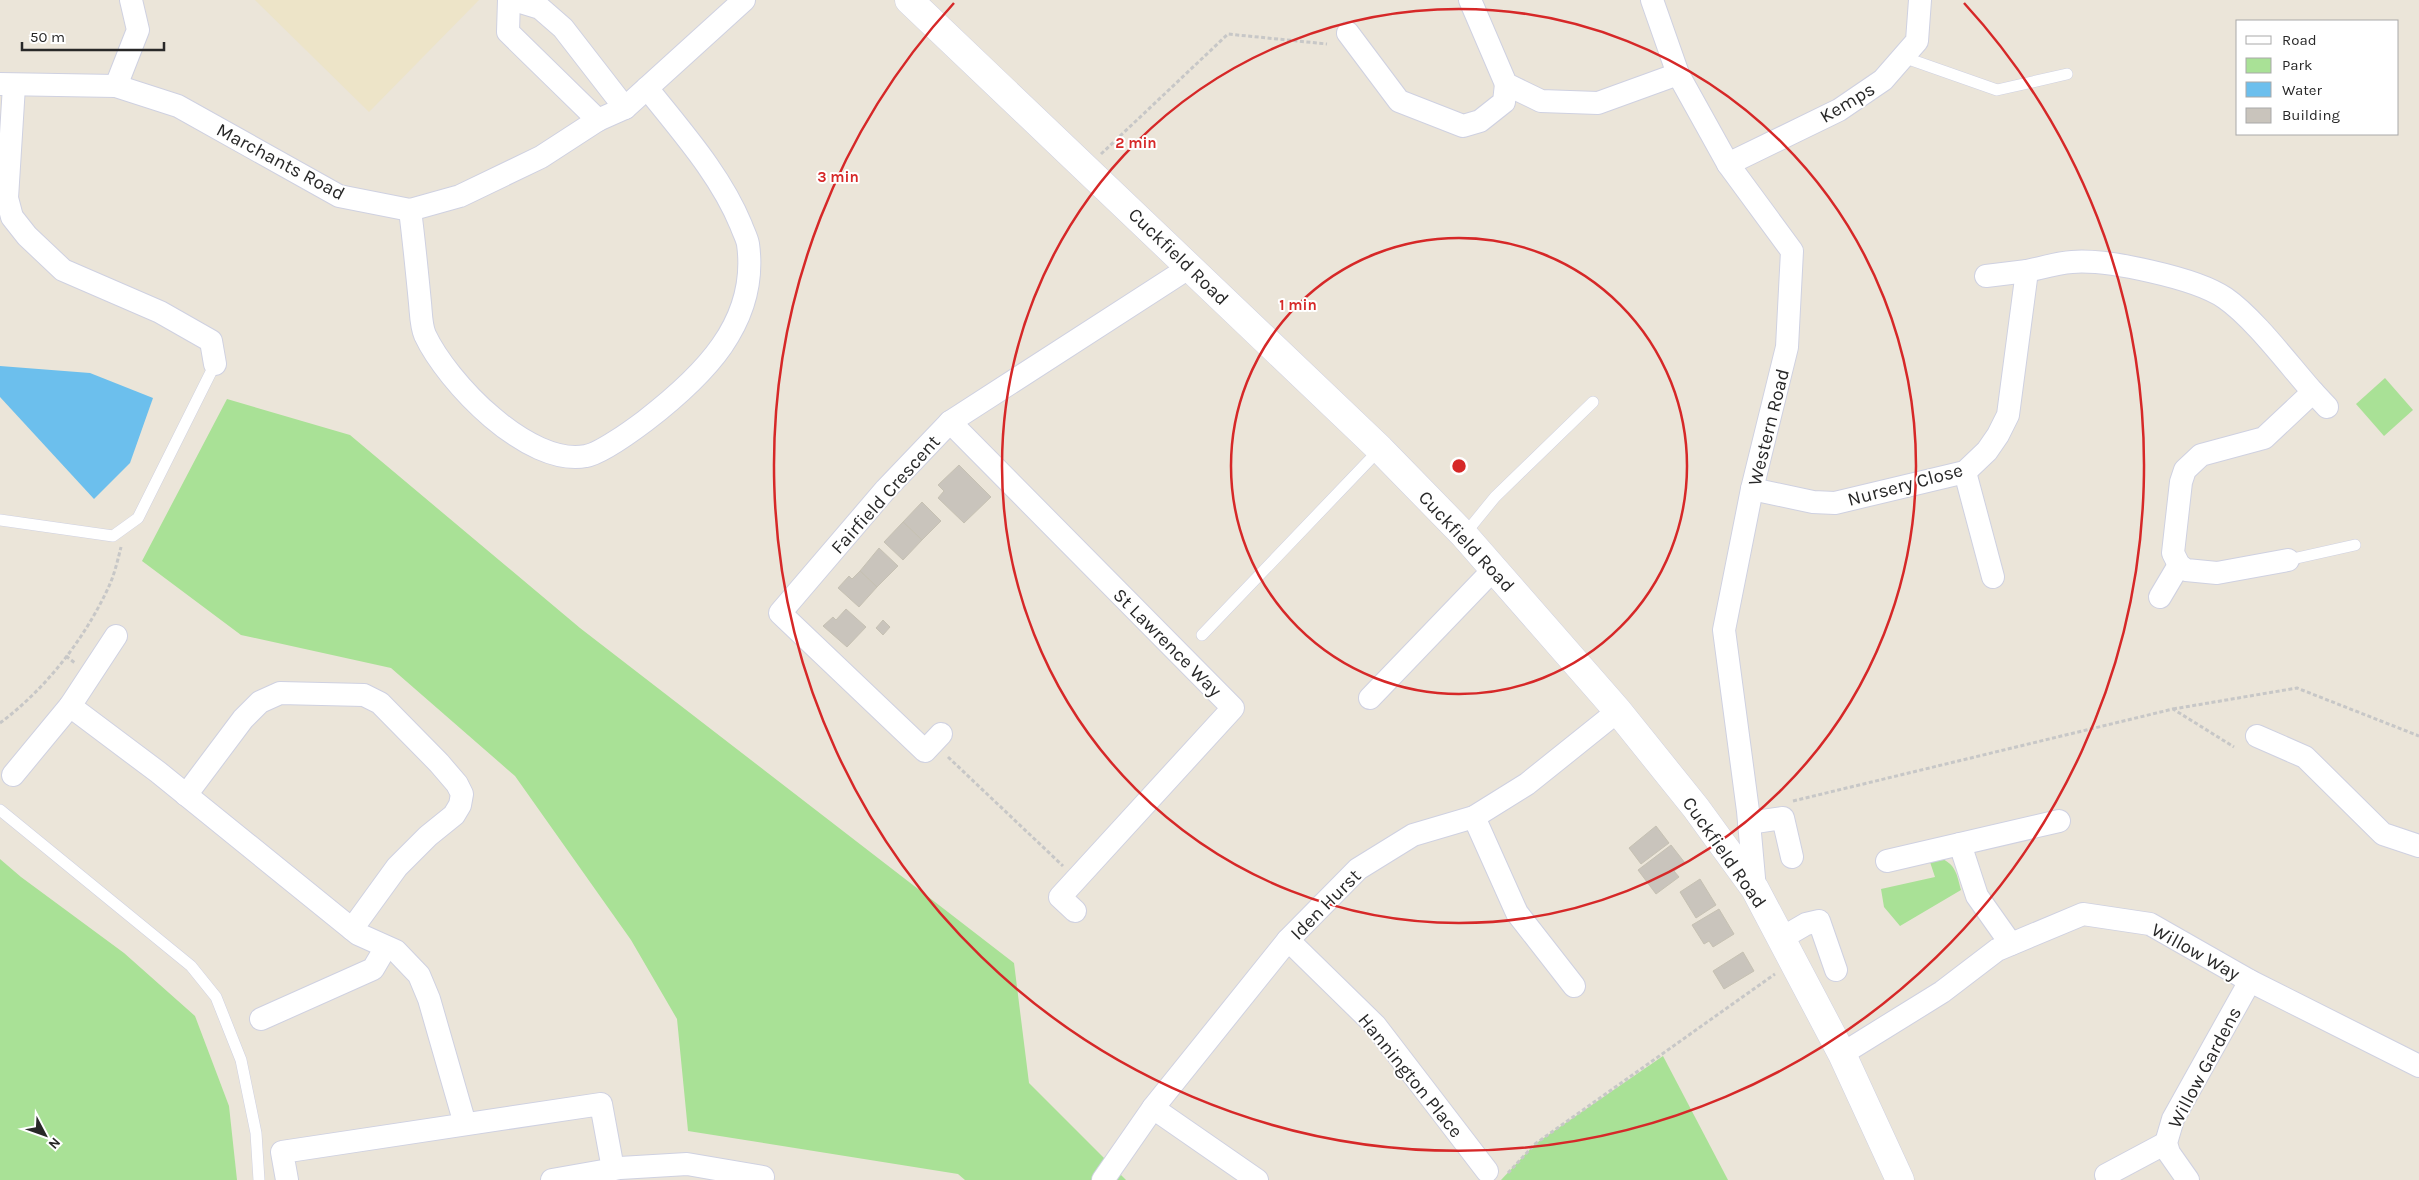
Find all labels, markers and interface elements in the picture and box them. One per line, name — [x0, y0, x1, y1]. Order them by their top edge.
scale bar — [22, 20, 165, 52]
legend — [2236, 20, 2399, 135]
text: 50 m — [30, 28, 65, 46]
text: Road — [2282, 31, 2317, 49]
text: Park — [2282, 56, 2312, 74]
street label: Kemps — [1816, 78, 1879, 128]
text: Water — [2282, 81, 2323, 99]
text: Building — [2282, 106, 2340, 124]
street label: Marchants Road — [213, 119, 348, 205]
text: 2 min — [1115, 134, 1157, 152]
text: 3 min — [817, 168, 859, 186]
street label: Cuckfield Road — [1124, 204, 1233, 310]
text: 1 min — [1279, 296, 1317, 314]
street label: Western Road — [1744, 367, 1794, 488]
street label: Fairfield Crescent — [827, 431, 945, 558]
centre of rings — [1450, 457, 1468, 475]
street label: Nursery Close — [1845, 459, 1965, 511]
street label: Cuckfield Road — [1414, 486, 1519, 597]
street label: St Lawrence Way — [1109, 584, 1226, 702]
street label: Cuckfield Road — [1678, 793, 1771, 912]
street label: Iden Hurst — [1286, 865, 1365, 944]
street label: Willow Way — [2147, 919, 2244, 985]
street label: Willow Gardens — [2164, 1003, 2246, 1132]
street label: Hannington Place — [1353, 1009, 1467, 1142]
north arrow — [20, 1110, 70, 1160]
text: N — [45, 1134, 64, 1153]

